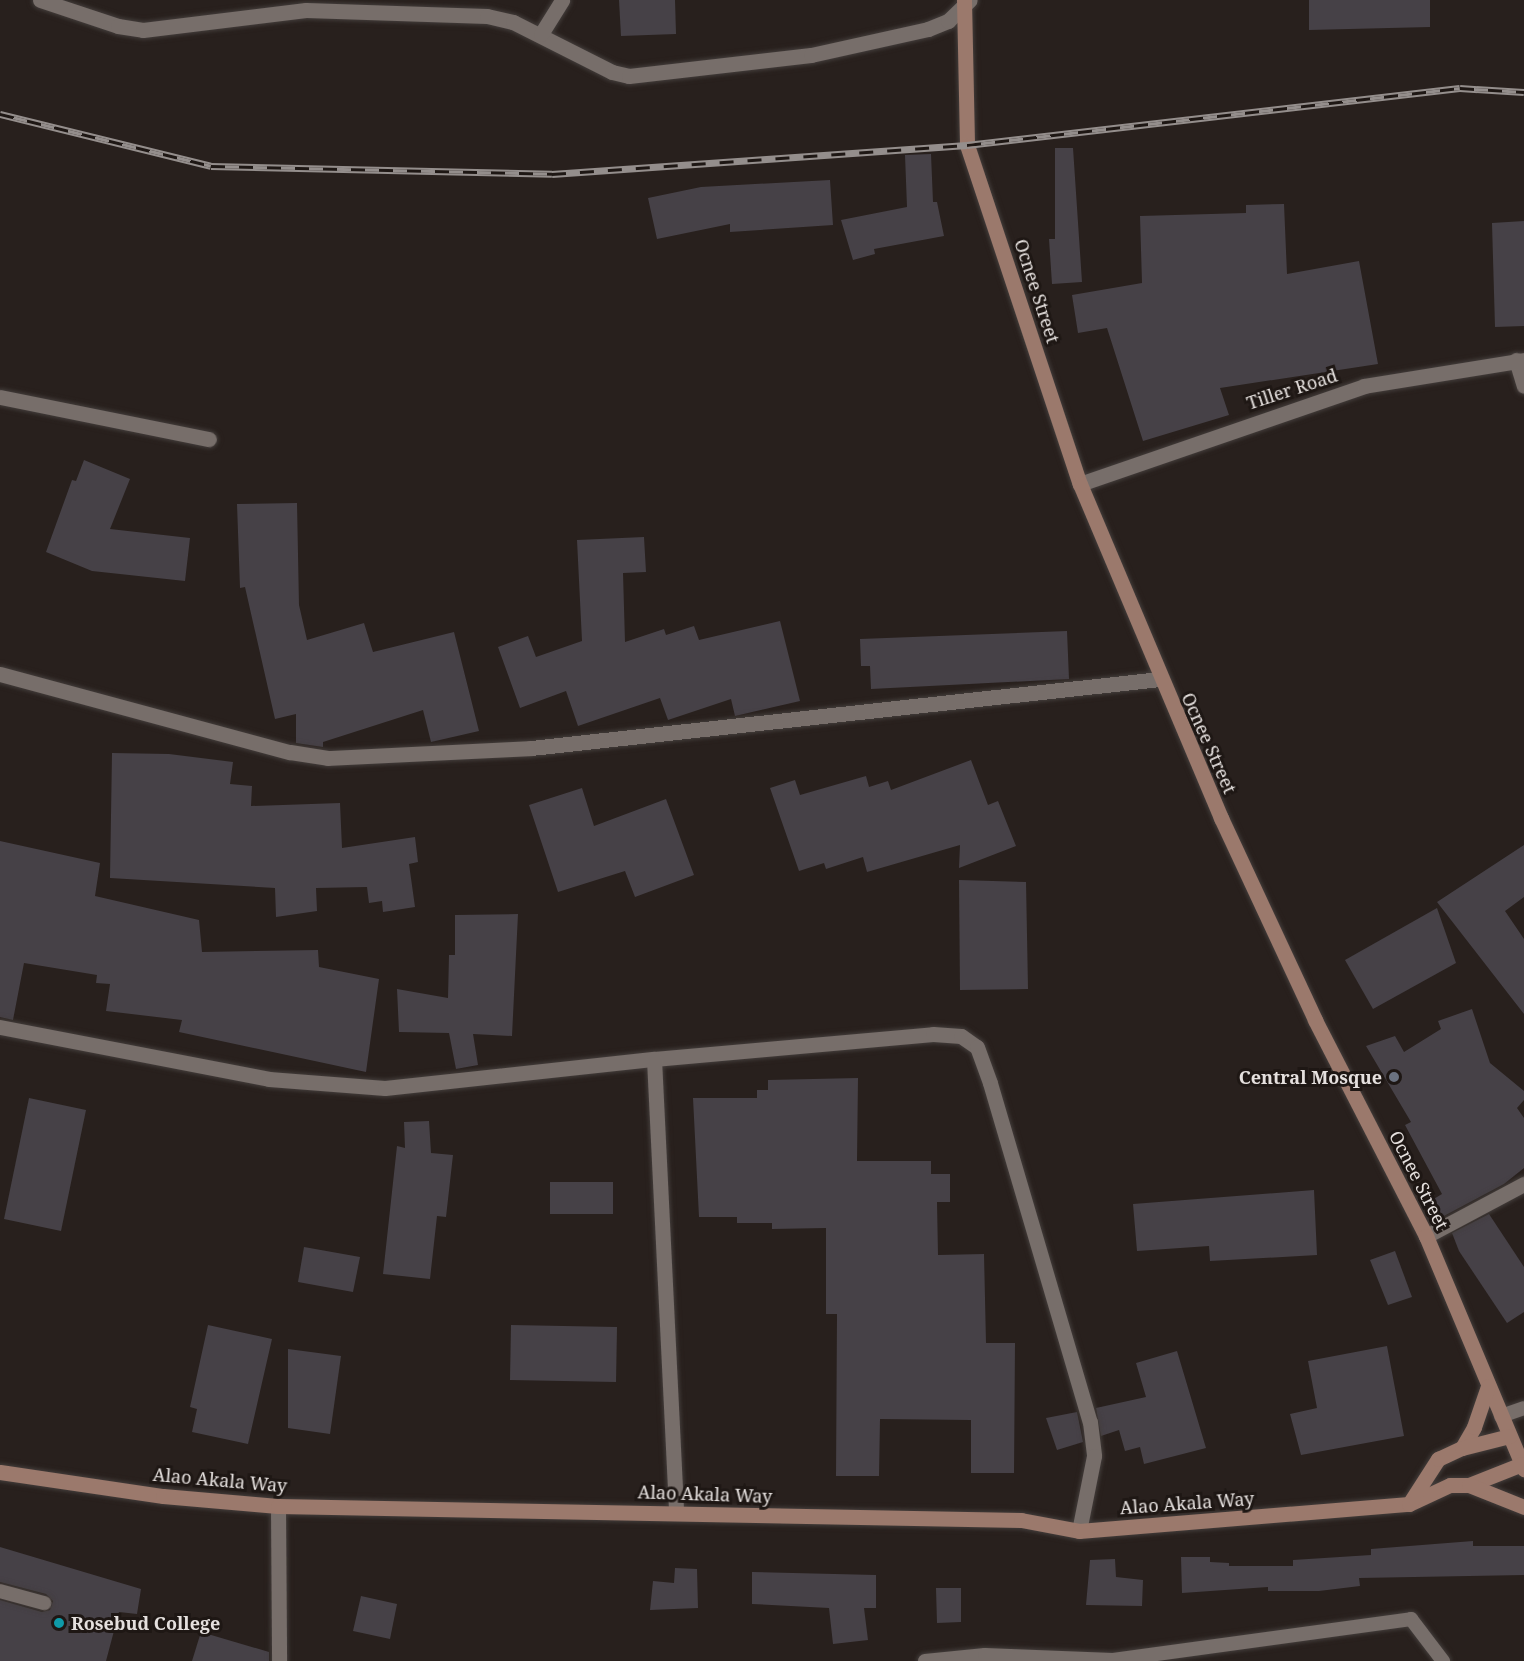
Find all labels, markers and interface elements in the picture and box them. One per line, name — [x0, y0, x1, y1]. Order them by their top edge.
street label: Ocnee Street — [1010, 236, 1064, 346]
street label: Tiller Road — [1244, 364, 1340, 414]
street label: Ocnee Street — [1177, 689, 1241, 797]
place label: Central Mosque — [1239, 1066, 1382, 1088]
marker: Central Mosque — [1387, 1070, 1401, 1084]
street label: Ocnee Street — [1385, 1127, 1453, 1233]
street label: Alao Akala Way — [152, 1463, 288, 1497]
street label: Alao Akala Way — [637, 1481, 773, 1507]
street label: Alao Akala Way — [1119, 1488, 1255, 1518]
place label: Rosebud College — [71, 1612, 220, 1634]
marker: Rosebud College — [52, 1616, 66, 1630]

